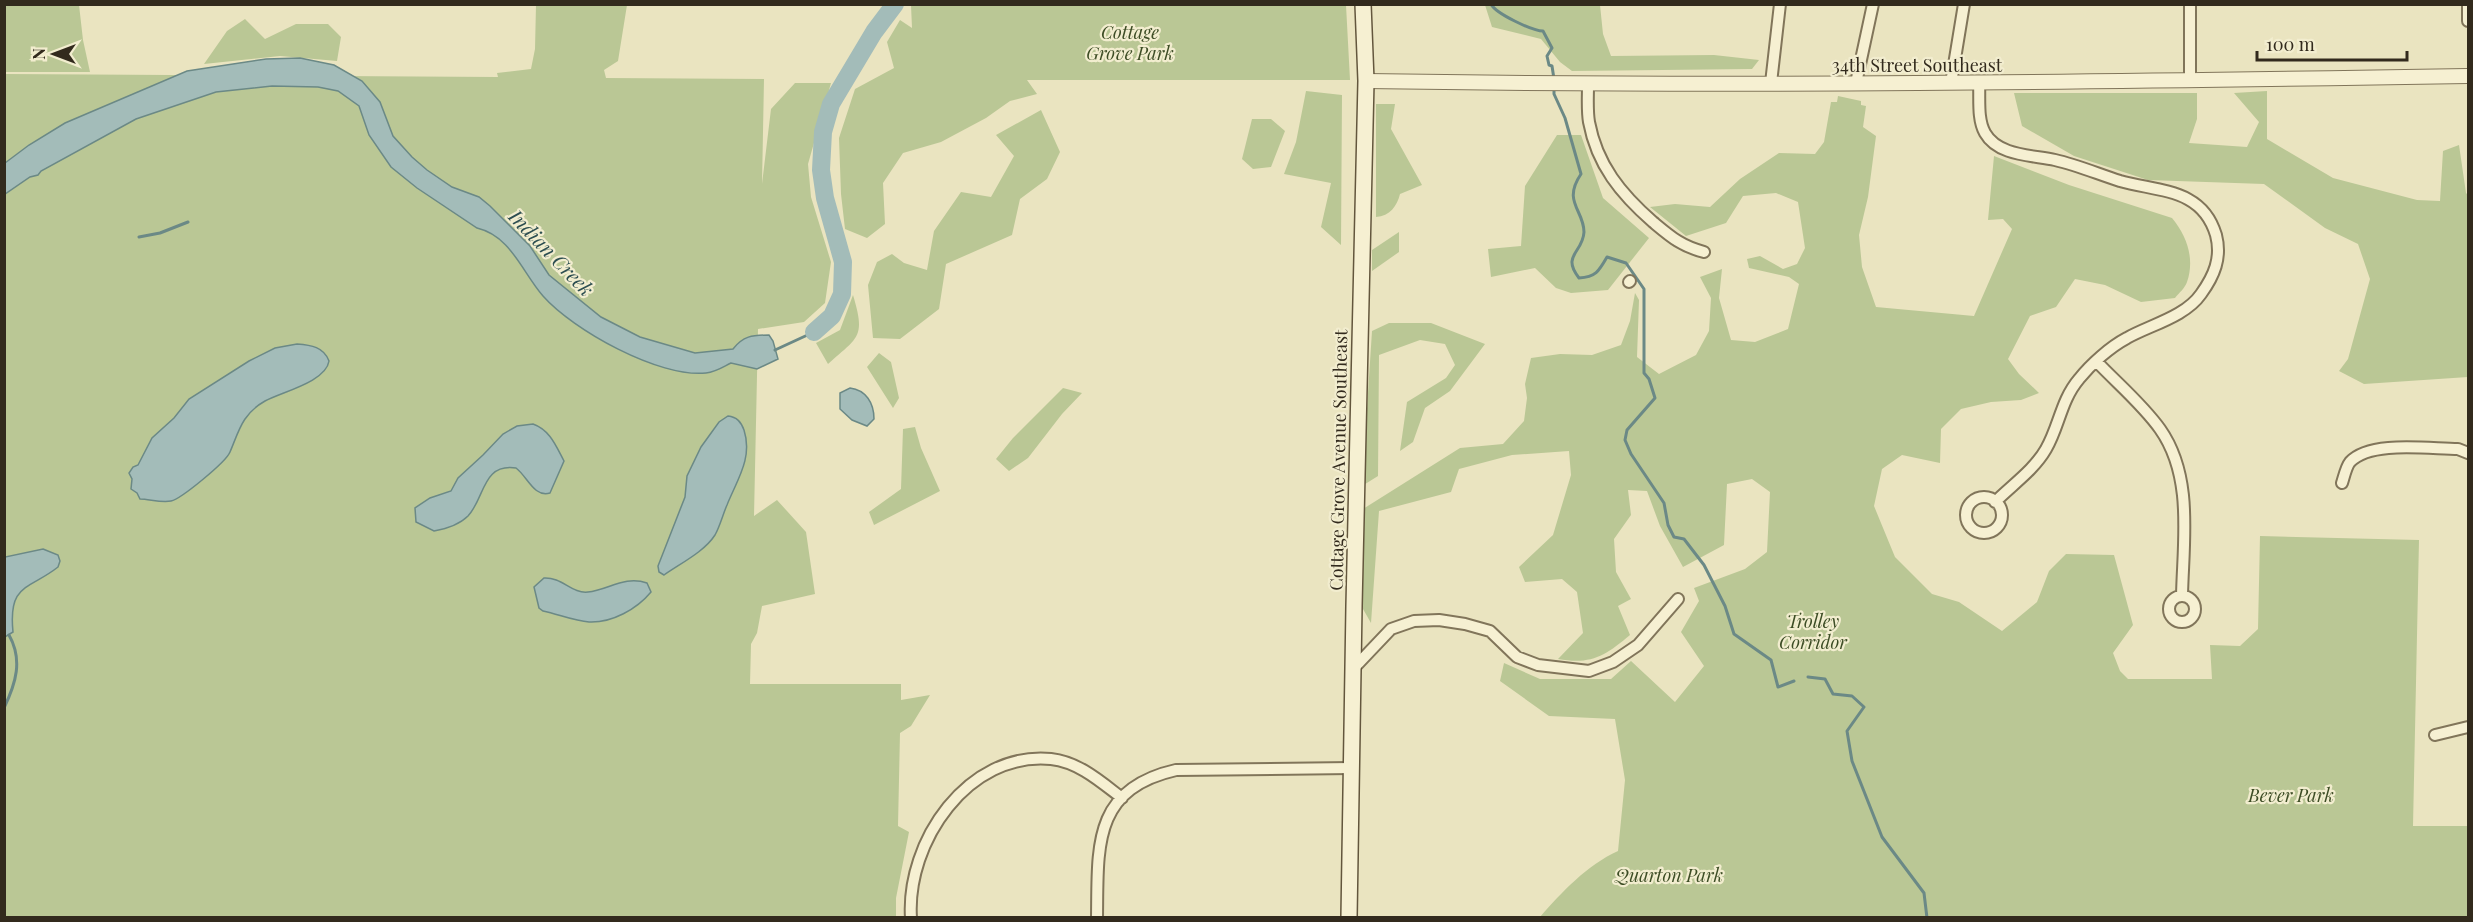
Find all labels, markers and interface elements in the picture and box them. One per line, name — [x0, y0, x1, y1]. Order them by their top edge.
park label: Cottage Grove Park — [1086, 20, 1174, 65]
north arrow — [24, 24, 84, 84]
scale bar — [2257, 24, 2407, 62]
text: 100 m — [2266, 32, 2315, 56]
text: N — [28, 48, 49, 60]
street label: 34th Street Southeast — [1832, 53, 2003, 77]
water label: Indian Creek — [503, 202, 600, 301]
street label: Cottage Grove Avenue Southeast — [1324, 329, 1352, 591]
park label: Trolley Corridor — [1779, 609, 1848, 654]
park label: Bever Park — [2247, 783, 2334, 807]
park label: Quarton Park — [1614, 863, 1723, 887]

